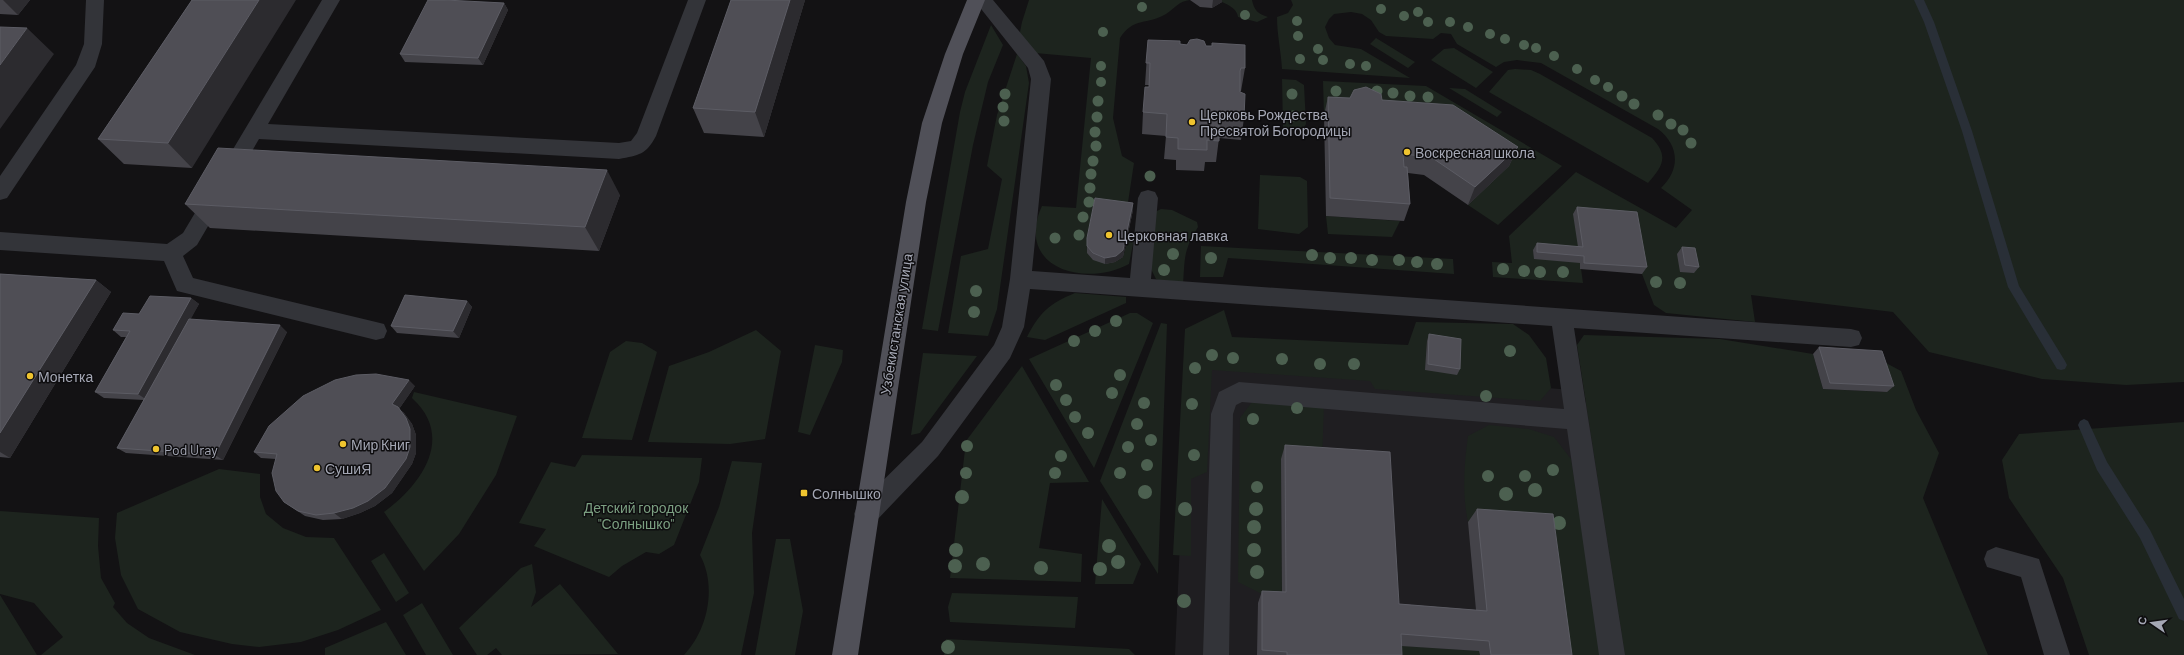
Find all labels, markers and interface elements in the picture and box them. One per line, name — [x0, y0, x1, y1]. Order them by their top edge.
place label: Церковь Рождества Пресвятой Богородицы — [1200, 106, 1351, 139]
marker: Церковь Рождества Пресвятой Богородицы — [1187, 117, 1197, 127]
place label: Воскресная школа — [1415, 144, 1535, 161]
marker: Воскресная школа — [1402, 147, 1412, 157]
place label: Церковная лавка — [1117, 227, 1228, 244]
marker: Церковная лавка — [1104, 230, 1114, 240]
street label: Узбекистанская улица — [876, 252, 916, 396]
place label: Монетка — [38, 368, 94, 385]
marker: Монетка — [25, 371, 35, 381]
place label: Мир Книг — [351, 436, 410, 453]
marker: Мир Книг — [338, 439, 348, 449]
place label: Pod Uray — [164, 441, 218, 458]
marker: Pod Uray — [151, 444, 161, 454]
place label: СушиЯ — [325, 460, 371, 477]
marker: СушиЯ — [312, 463, 322, 473]
place label: Солнышко — [812, 485, 881, 502]
marker: Солнышко — [799, 488, 809, 498]
park label: Детский городок "Солнышко" — [584, 499, 689, 532]
north arrow — [2132, 603, 2172, 643]
text: С — [2135, 615, 2149, 626]

